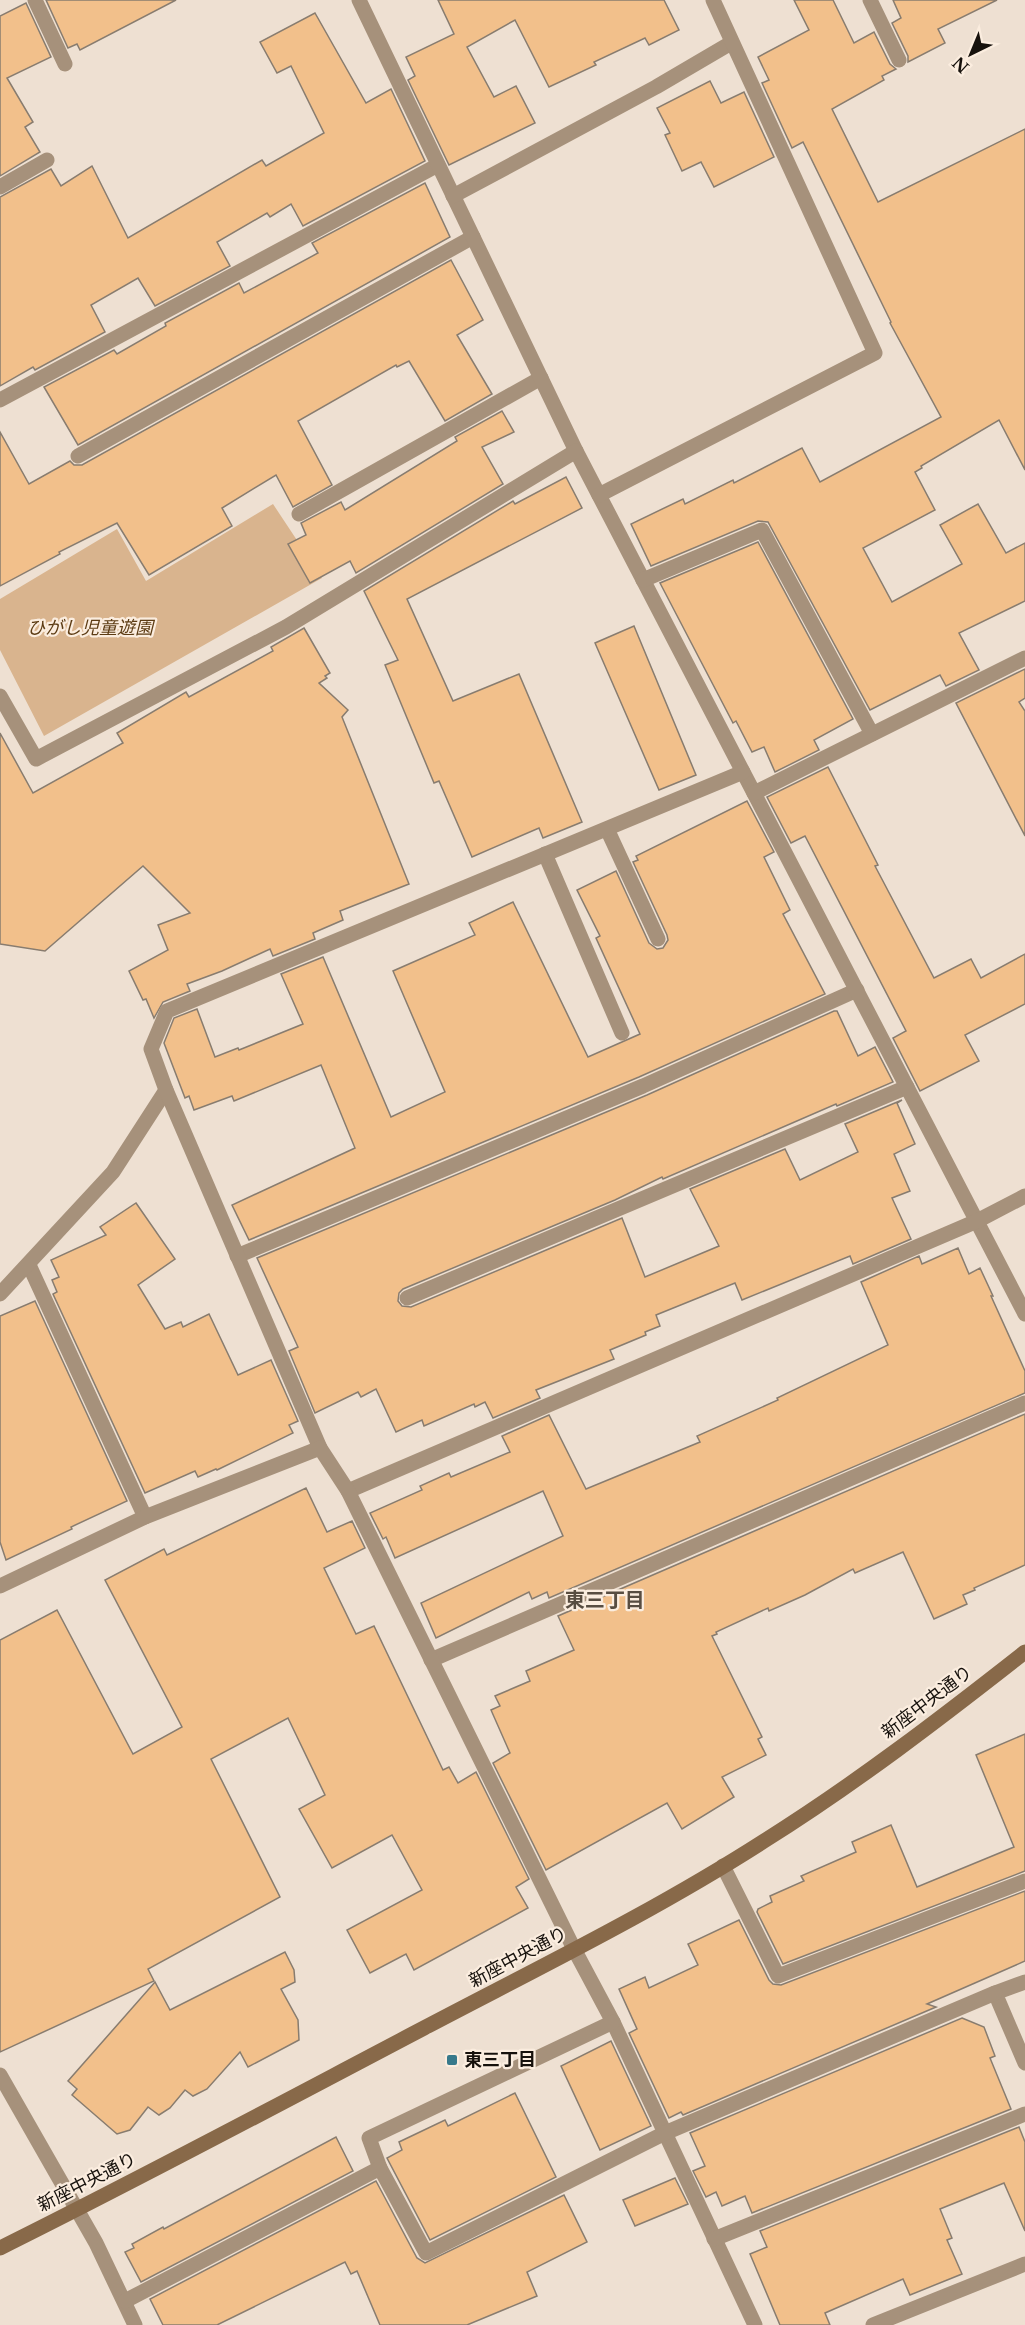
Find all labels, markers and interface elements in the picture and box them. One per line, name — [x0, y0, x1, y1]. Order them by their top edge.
north arrow — [941, 24, 1001, 84]
text: N — [948, 53, 973, 77]
park label: ひがし児童遊園 — [27, 617, 156, 639]
district label: 東三丁目 — [565, 1588, 645, 1612]
street label: 新座中央通り — [877, 1661, 977, 1743]
street label: 新座中央通り — [465, 1922, 571, 1992]
place label: 東三丁目 — [464, 2049, 536, 2071]
marker: 東三丁目 — [445, 2053, 459, 2067]
street label: 新座中央通り — [34, 2148, 140, 2216]

